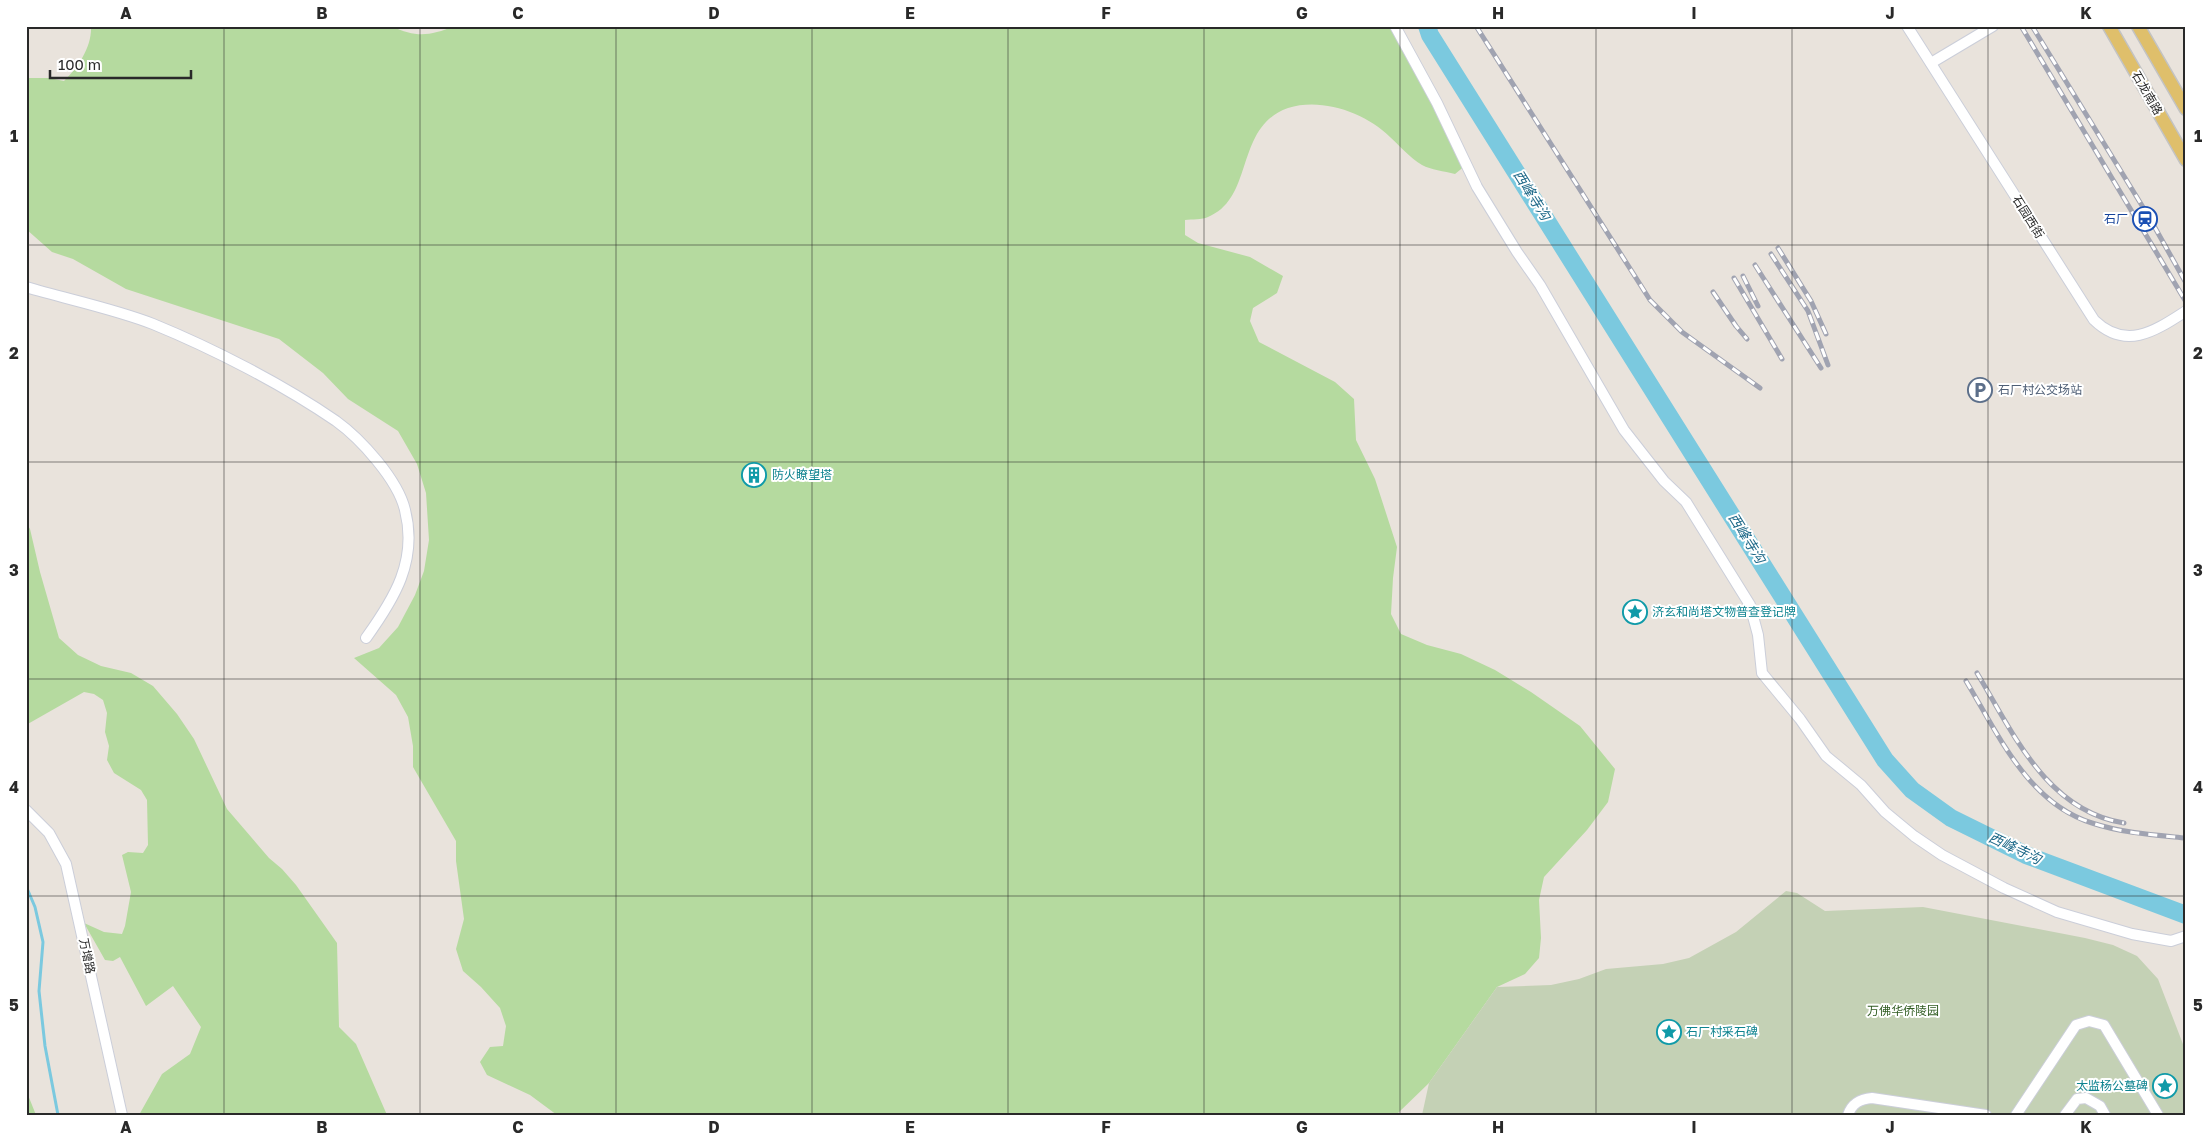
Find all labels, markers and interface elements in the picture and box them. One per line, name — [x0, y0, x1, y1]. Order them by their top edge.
text: A — [120, 3, 132, 23]
text: B — [316, 3, 328, 23]
text: C — [512, 3, 524, 23]
text: D — [708, 3, 720, 23]
text: E — [905, 3, 915, 23]
text: F — [1101, 3, 1111, 23]
text: G — [1296, 3, 1308, 23]
text: H — [1492, 3, 1504, 23]
text: I — [1691, 3, 1697, 23]
text: J — [1885, 3, 1895, 23]
text: K — [2080, 3, 2092, 23]
scale bar — [50, 48, 191, 80]
text: 100 m — [58, 55, 101, 73]
street label: 石龙南路 — [2129, 68, 2166, 117]
text: 1 — [10, 126, 18, 146]
text: 1 — [2194, 126, 2202, 146]
water label: 西峰寺沟 — [1510, 166, 1556, 225]
street label: 石园西街 — [2009, 192, 2048, 241]
station icon: 石厂 — [2132, 206, 2158, 232]
place label: 石厂 — [2104, 211, 2128, 226]
text: 2 — [9, 343, 19, 363]
text: 2 — [2193, 343, 2203, 363]
parking icon: 石厂村公交场站 — [1967, 377, 1993, 403]
place label: 石厂村公交场站 — [1998, 382, 2082, 397]
building icon: 防火瞭望塔 — [741, 462, 767, 488]
place label: 防火瞭望塔 — [772, 467, 832, 482]
water label: 西峰寺沟 — [1725, 509, 1771, 568]
text: 3 — [9, 560, 19, 580]
text: 3 — [2193, 560, 2203, 580]
place icon: 济玄和尚塔文物普查登记牌 — [1622, 599, 1648, 625]
place label: 济玄和尚塔文物普查登记牌 — [1652, 604, 1796, 619]
text: 4 — [9, 777, 19, 797]
text: 4 — [2193, 777, 2203, 797]
water label: 西峰寺沟 — [1986, 828, 2046, 868]
street label: 万增路 — [76, 937, 99, 975]
text: 5 — [9, 995, 19, 1015]
text: 5 — [2193, 995, 2203, 1015]
park label: 万佛华侨陵园 — [1867, 1003, 1939, 1018]
place icon: 石厂村采石碑 — [1656, 1019, 1682, 1045]
place label: 石厂村采石碑 — [1686, 1024, 1758, 1039]
place icon: 太监杨公墓碑 — [2152, 1073, 2178, 1099]
place label: 太监杨公墓碑 — [2076, 1078, 2148, 1093]
text: A — [120, 1117, 132, 1137]
text: B — [316, 1117, 328, 1137]
text: C — [512, 1117, 524, 1137]
text: D — [708, 1117, 720, 1137]
text: E — [905, 1117, 915, 1137]
text: F — [1101, 1117, 1111, 1137]
text: G — [1296, 1117, 1308, 1137]
text: H — [1492, 1117, 1504, 1137]
text: I — [1691, 1117, 1697, 1137]
text: J — [1885, 1117, 1895, 1137]
text: K — [2080, 1117, 2092, 1137]

